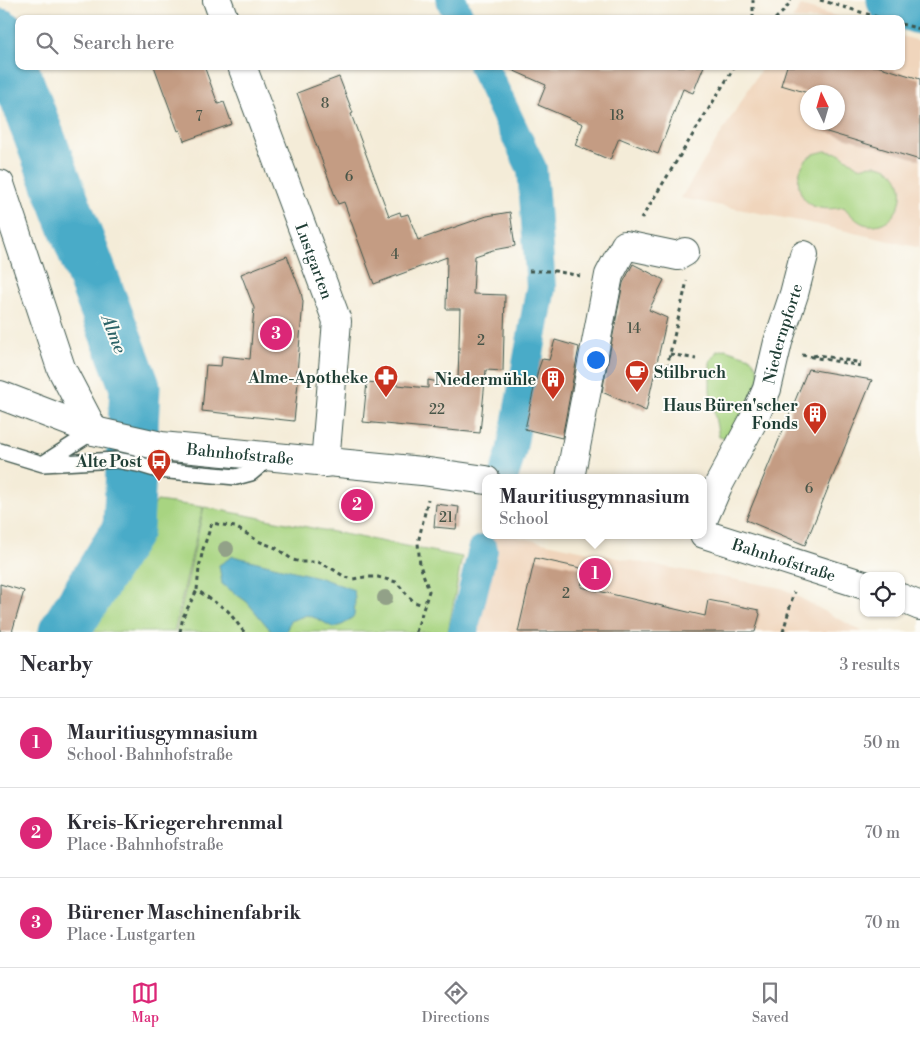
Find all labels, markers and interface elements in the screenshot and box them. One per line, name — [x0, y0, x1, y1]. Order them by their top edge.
search box — [15, 15, 905, 70]
icon: search — [33, 29, 61, 57]
text: Search here — [73, 31, 174, 55]
north arrow — [800, 85, 845, 130]
house number: 8 — [321, 95, 329, 113]
house number: 18 — [610, 107, 624, 125]
house number: 7 — [195, 108, 203, 126]
house number: 6 — [345, 168, 354, 186]
street label: Lustgarten — [290, 221, 337, 302]
house number: 4 — [391, 246, 399, 264]
street label: Niedernpforte — [759, 282, 807, 386]
water label: Alme — [95, 310, 132, 357]
pin: 3 — [260, 315, 292, 353]
house number: 14 — [627, 320, 641, 338]
house number: 2 — [477, 332, 485, 350]
your location — [583, 347, 609, 373]
cafe icon: Stilbruch — [624, 359, 650, 393]
place label: Stilbruch — [654, 363, 726, 383]
pharmacy icon: Alme-Apotheke — [373, 364, 399, 398]
building icon: Niedermühle — [540, 366, 566, 400]
place label: Alme-Apotheke — [247, 368, 368, 388]
place label: Niedermühle — [434, 370, 536, 390]
place label: Haus Büren'scher Fonds — [663, 396, 798, 434]
house number: 22 — [429, 401, 445, 419]
building icon: Haus Büren'scher Fonds — [802, 401, 828, 435]
street label: Bahnhofstraße — [185, 439, 295, 470]
bus stop icon: Alte Post — [146, 448, 172, 482]
place label: Alte Post — [75, 452, 142, 472]
popup — [482, 474, 707, 539]
house number: 6 — [805, 480, 814, 498]
text: Mauritiusgymnasium — [499, 485, 690, 509]
pin: 2 — [341, 486, 373, 524]
house number: 21 — [439, 509, 453, 527]
text: School — [499, 509, 549, 529]
street label: Bahnhofstraße — [729, 534, 838, 586]
pin: 1 — [579, 555, 611, 593]
map controls — [860, 572, 905, 617]
button: locate — [860, 572, 905, 617]
house number: 2 — [562, 585, 570, 603]
text: Nearby — [20, 652, 93, 678]
text: 3 results — [839, 655, 900, 675]
text: Mauritiusgymnasium — [67, 721, 258, 745]
text: 1 — [32, 733, 40, 753]
text: 50 m — [863, 733, 900, 753]
text: School · Bahnhofstraße — [67, 745, 233, 765]
text: Kreis-Kriegerehrenmal — [67, 811, 283, 835]
text: 2 — [31, 823, 41, 843]
text: 70 m — [864, 823, 900, 843]
text: Place · Bahnhofstraße — [67, 835, 224, 855]
text: Bürener Maschinenfabrik — [67, 901, 301, 925]
text: 3 — [31, 913, 41, 933]
text: 70 m — [864, 913, 900, 933]
text: Place · Lustgarten — [67, 925, 196, 945]
tab: Map — [131, 979, 159, 1027]
tab: Directions — [422, 979, 489, 1027]
tab: Saved — [752, 979, 789, 1027]

